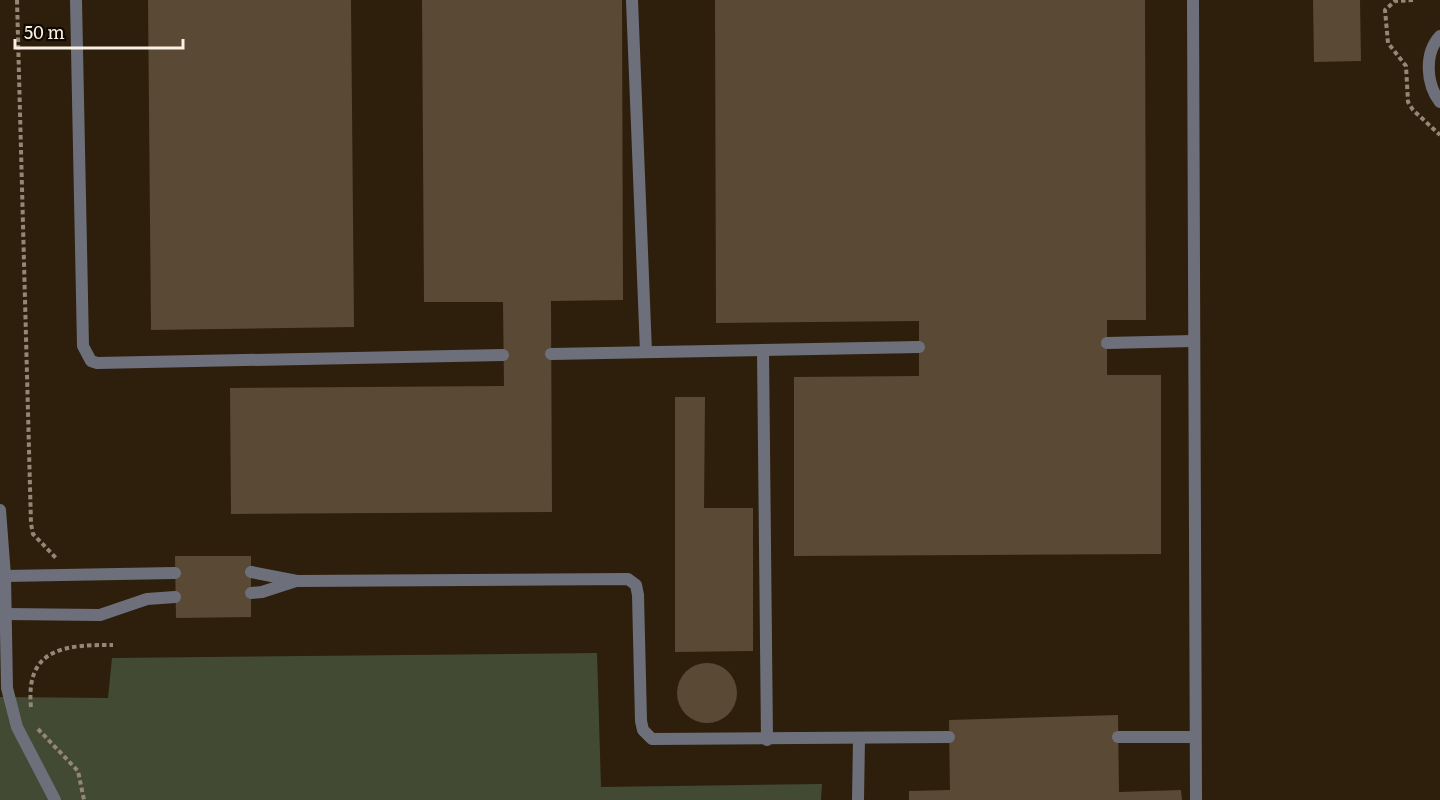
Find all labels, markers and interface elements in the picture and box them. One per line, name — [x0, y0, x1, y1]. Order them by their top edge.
scale bar — [15, 12, 183, 50]
text: 50 m — [24, 18, 65, 45]

